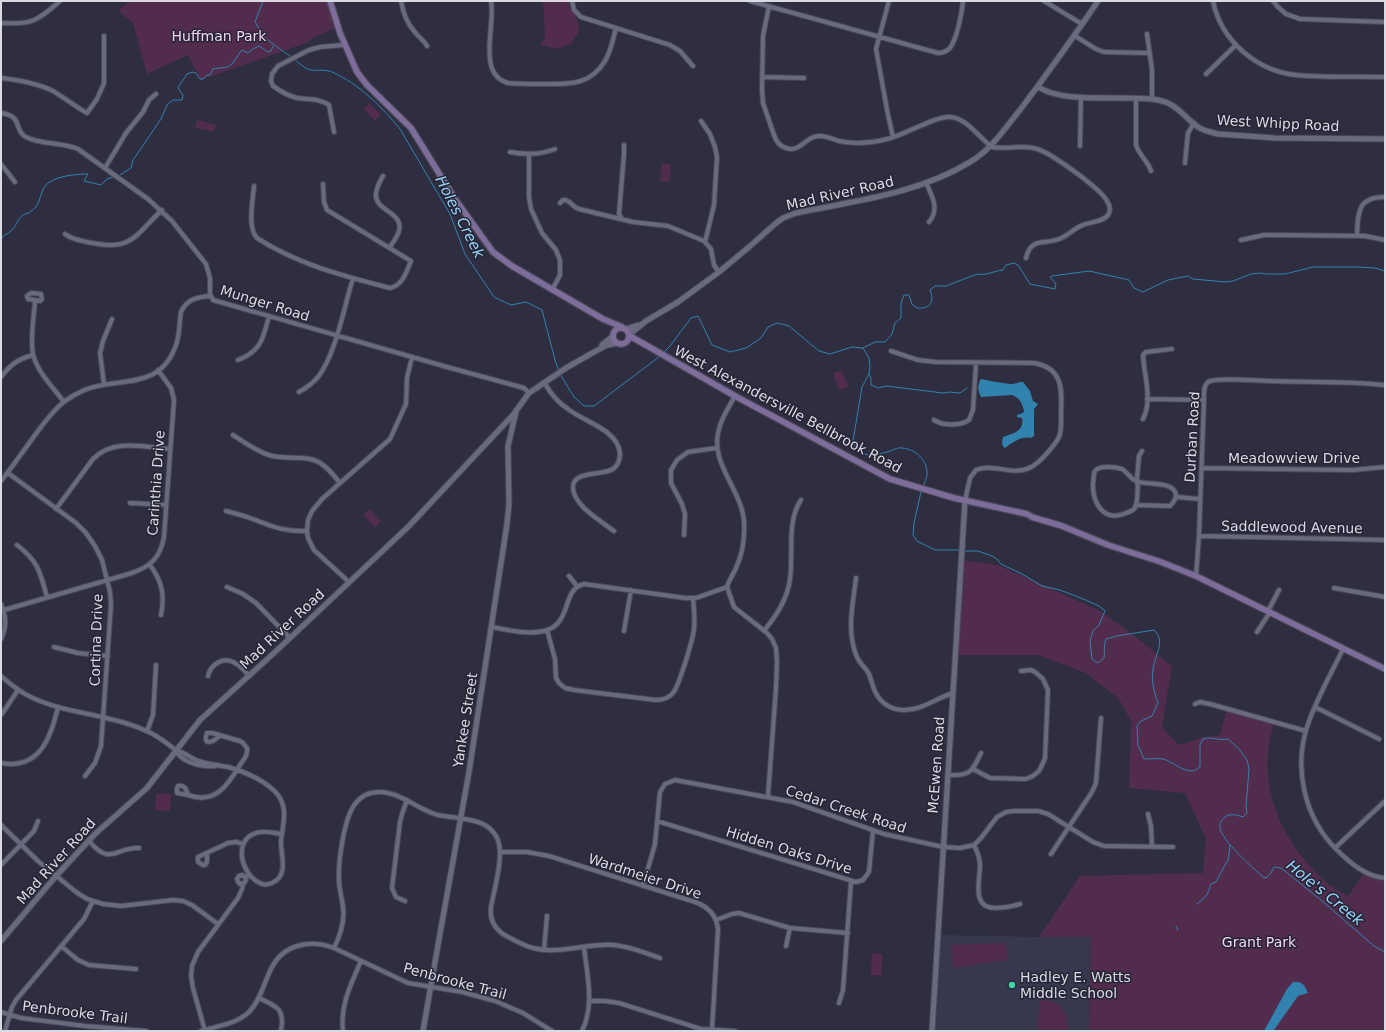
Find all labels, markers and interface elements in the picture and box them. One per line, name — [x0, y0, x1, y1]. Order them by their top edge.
park label: Huffman Park — [172, 28, 267, 44]
street label: West Whipp Road — [1216, 112, 1340, 134]
water label: Holes Creek — [431, 173, 489, 262]
street label: Mad River Road — [785, 173, 895, 213]
street label: Munger Road — [218, 282, 312, 324]
street label: West Alexandersville Bellbrook Road — [672, 342, 904, 476]
street label: Durban Road — [1182, 391, 1202, 483]
street label: Carinthia Drive — [144, 430, 168, 536]
street label: Meadowview Drive — [1228, 450, 1360, 466]
street label: Saddlewood Avenue — [1221, 518, 1363, 536]
street label: Mad River Road — [236, 586, 328, 672]
street label: Cortina Drive — [86, 593, 106, 687]
street label: Yankee Street — [449, 671, 480, 770]
street label: McEwen Road — [925, 716, 947, 814]
street label: Cedar Creek Road — [784, 782, 908, 836]
street label: Mad River Road — [13, 815, 99, 907]
street label: Hidden Oaks Drive — [724, 823, 854, 877]
street label: Wardmeier Drive — [586, 850, 704, 902]
water label: Hole's Creek — [1283, 856, 1368, 931]
park label: Grant Park — [1222, 934, 1297, 950]
street label: Penbrooke Trail — [402, 960, 508, 1002]
place label: Hadley E. Watts Middle School — [1020, 969, 1131, 1001]
marker: Hadley E. Watts Middle School — [1007, 980, 1017, 990]
street label: Penbrooke Trail — [21, 998, 129, 1026]

